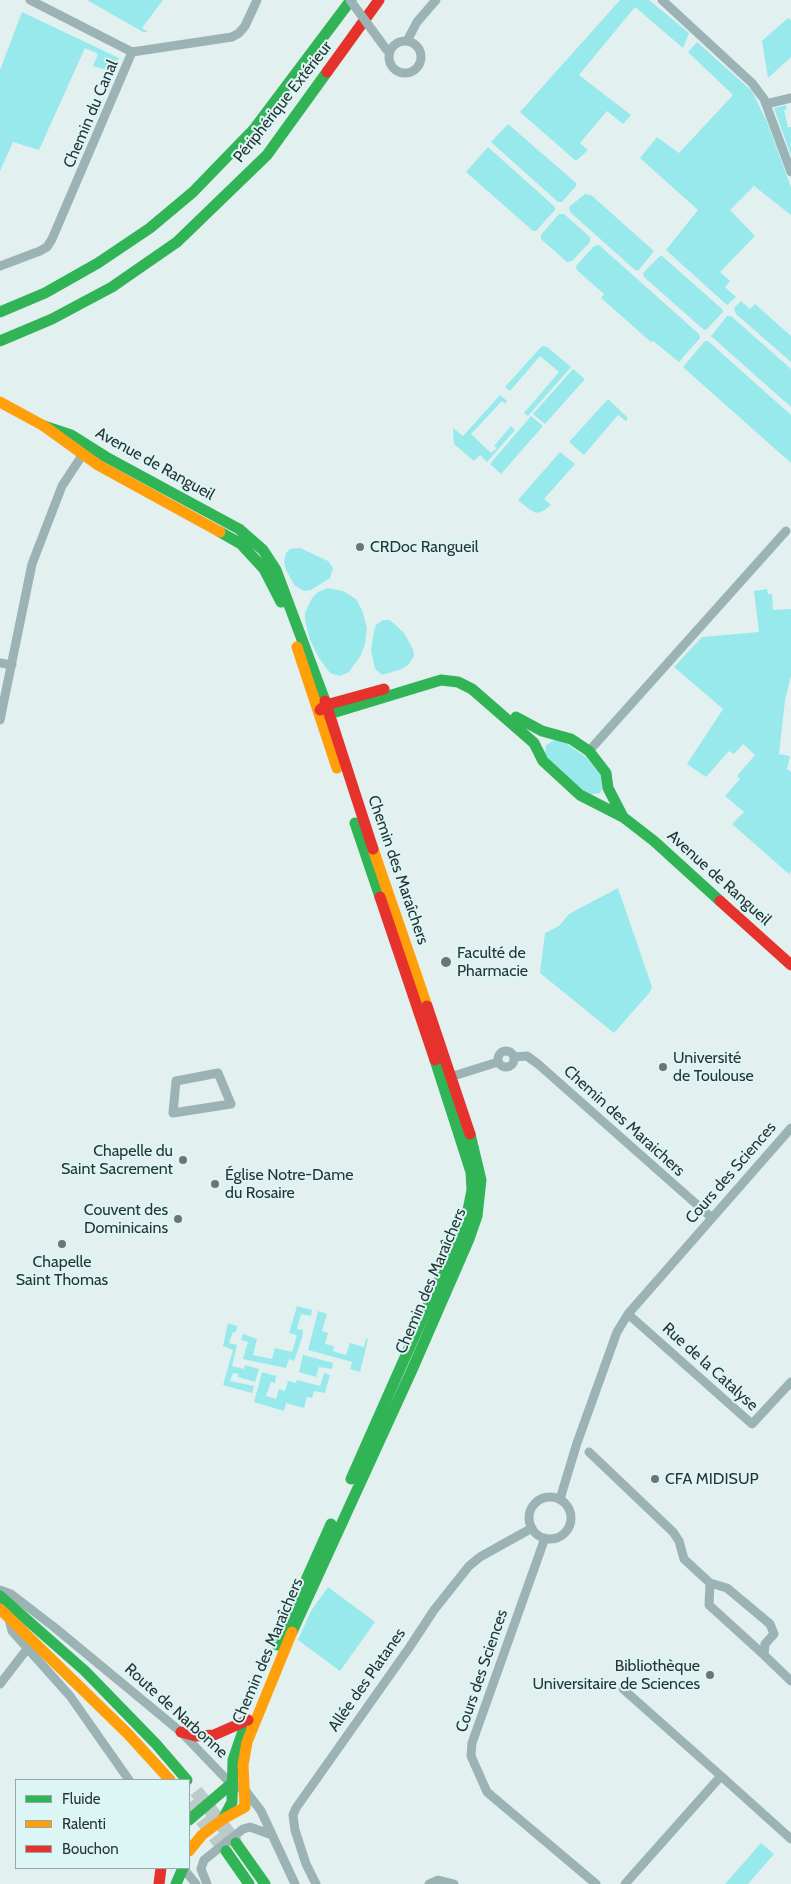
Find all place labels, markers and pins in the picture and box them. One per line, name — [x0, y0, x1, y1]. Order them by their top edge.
place label: CRDoc Rangueil — [370, 537, 479, 557]
marker: CRDoc Rangueil — [354, 541, 366, 553]
place label: Faculté de Pharmacie — [457, 943, 528, 981]
marker: Faculté de Pharmacie — [439, 955, 453, 969]
place label: Université de Toulouse — [673, 1048, 754, 1086]
marker: Université de Toulouse — [657, 1061, 669, 1073]
place label: Chapelle du Saint Sacrement — [61, 1141, 173, 1179]
marker: Chapelle du Saint Sacrement — [177, 1154, 189, 1166]
place label: Église Notre-Dame du Rosaire — [225, 1165, 354, 1203]
marker: Église Notre-Dame du Rosaire — [209, 1178, 221, 1190]
place label: Couvent des Dominicains — [84, 1200, 168, 1238]
marker: Couvent des Dominicains — [172, 1213, 184, 1225]
marker: Chapelle Saint Thomas — [56, 1238, 68, 1250]
place label: Chapelle Saint Thomas — [16, 1252, 108, 1290]
place label: CFA MIDISUP — [665, 1469, 759, 1489]
marker: CFA MIDISUP — [649, 1473, 661, 1485]
place label: Bibliothèque Universitaire de Sciences — [532, 1656, 700, 1694]
marker: Bibliothèque Universitaire de Sciences — [704, 1669, 716, 1681]

